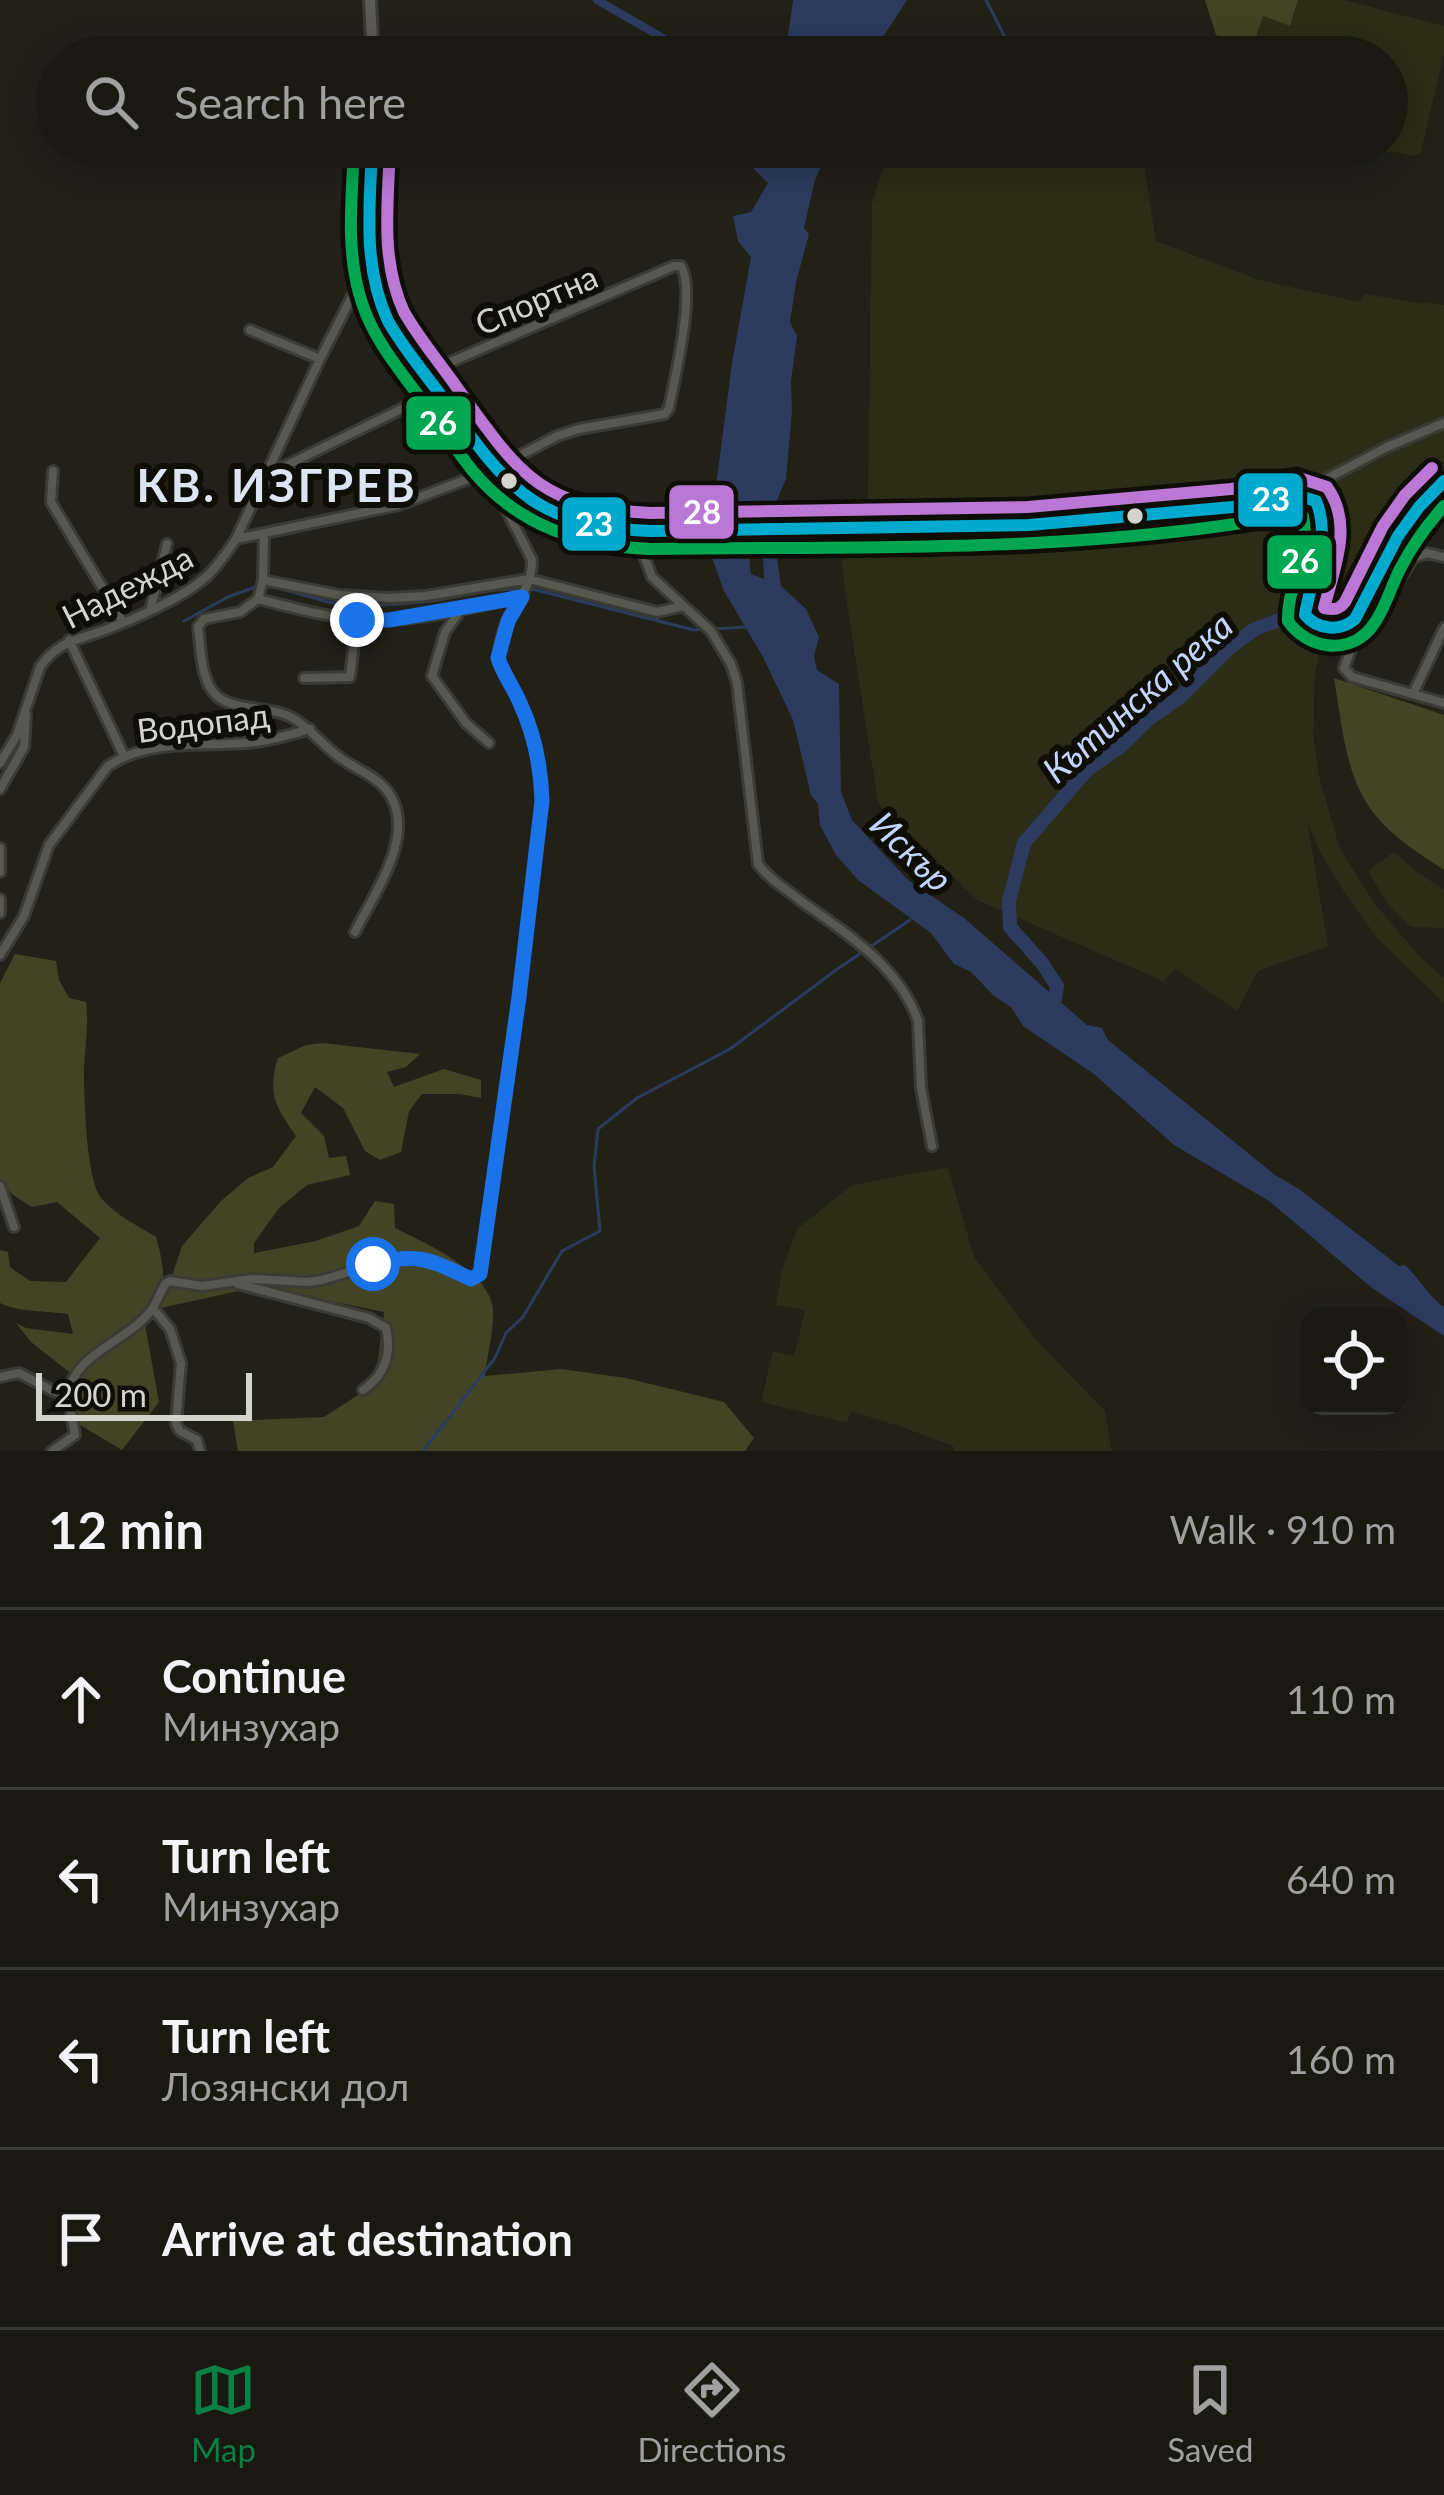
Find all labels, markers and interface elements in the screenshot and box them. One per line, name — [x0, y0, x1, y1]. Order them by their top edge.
search box — [36, 36, 1408, 168]
icon: search — [78, 69, 144, 135]
text: Search here — [174, 75, 406, 129]
street label: Спортна — [469, 255, 603, 343]
line badge: 26 — [404, 394, 473, 452]
text: 26 — [419, 402, 457, 442]
district label: КВ. ИЗГРЕВ — [136, 458, 418, 512]
unlabelled marker — [498, 470, 520, 492]
line badge: 23 — [1236, 471, 1305, 529]
text: 23 — [1252, 478, 1290, 518]
line badge: 28 — [667, 483, 736, 541]
text: 28 — [683, 491, 721, 531]
line badge: 23 — [560, 495, 628, 553]
text: 23 — [575, 503, 613, 543]
unlabelled marker — [1124, 505, 1146, 527]
line badge: 26 — [1265, 533, 1334, 591]
street label: Надежда — [55, 536, 199, 636]
text: 26 — [1281, 540, 1319, 580]
route end — [330, 593, 384, 647]
water label: Кътинска река — [1033, 603, 1241, 791]
street label: Водопад — [134, 694, 272, 750]
water label: Искър — [862, 802, 962, 900]
route start — [346, 1237, 400, 1291]
map controls — [1300, 1307, 1408, 1415]
button: locate — [1300, 1307, 1408, 1415]
scale bar — [36, 1367, 252, 1420]
text: 200 m — [54, 1374, 147, 1414]
text: 12 min — [48, 1499, 204, 1560]
text: Walk · 910 m — [1169, 1506, 1396, 1552]
text: Continue — [162, 1649, 346, 1703]
icon: ahead — [48, 1666, 114, 1732]
text: 110 m — [1286, 1676, 1396, 1722]
text: Минзухар — [162, 1703, 340, 1749]
text: Turn left — [162, 1829, 330, 1883]
icon: left — [48, 1846, 114, 1912]
text: 640 m — [1286, 1856, 1396, 1902]
text: Минзухар — [162, 1883, 340, 1929]
text: Turn left — [162, 2009, 330, 2063]
icon: left — [48, 2026, 114, 2092]
text: 160 m — [1286, 2036, 1396, 2082]
text: Лозянски дол — [162, 2063, 409, 2109]
icon: arrive — [48, 2206, 114, 2272]
text: Arrive at destination — [162, 2212, 573, 2266]
tab: Map — [190, 2357, 256, 2469]
tab: Directions — [637, 2357, 786, 2469]
tab: Saved — [1167, 2357, 1254, 2469]

